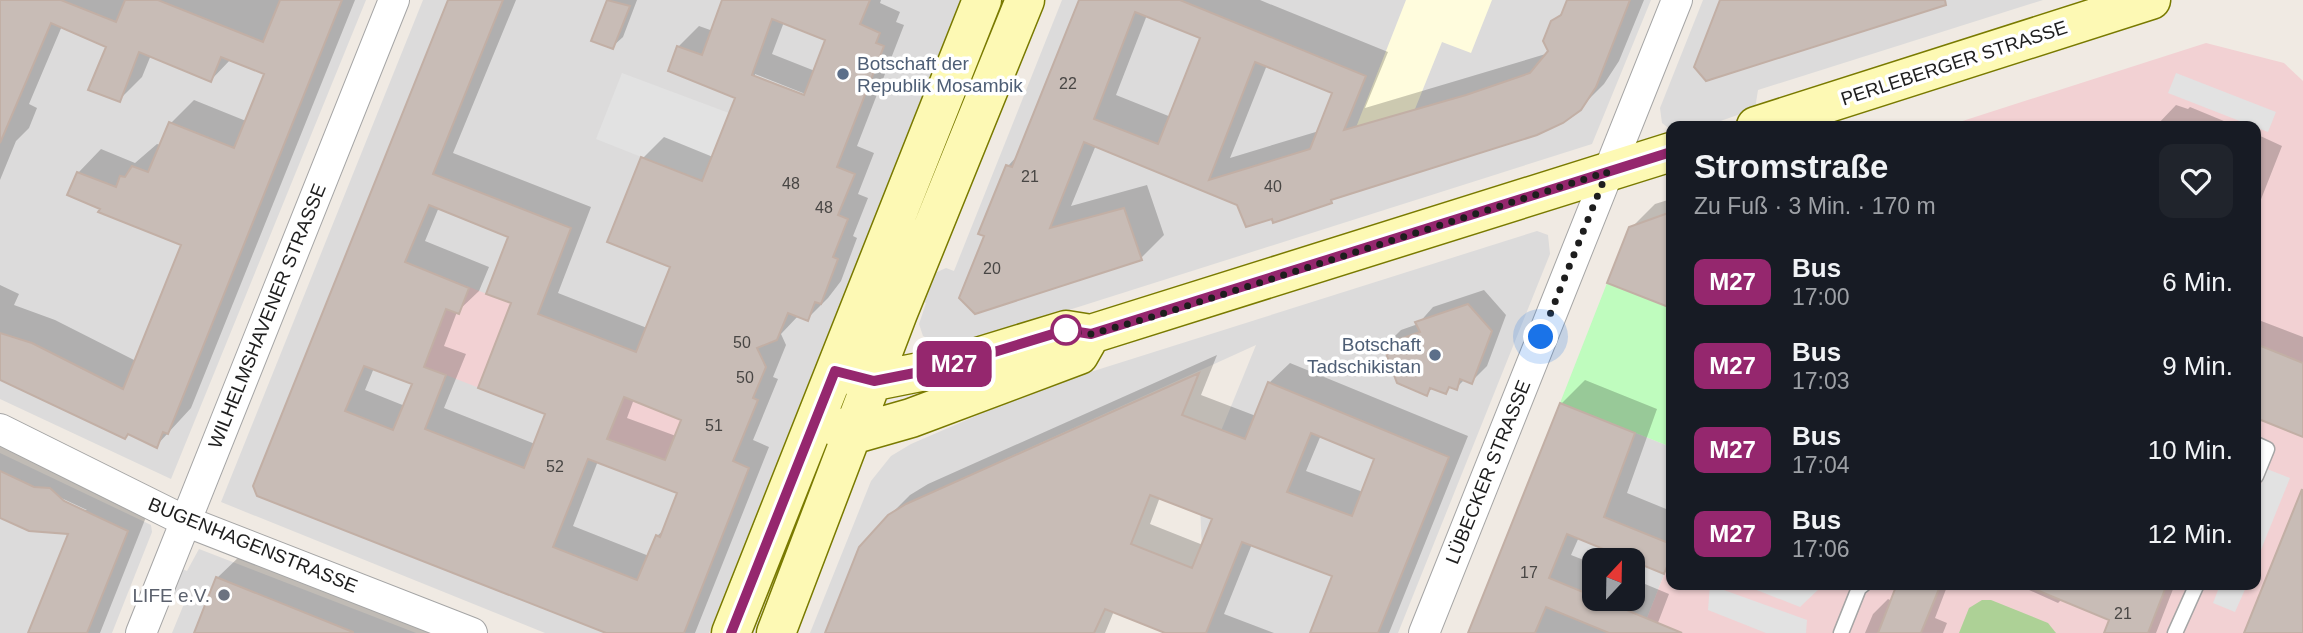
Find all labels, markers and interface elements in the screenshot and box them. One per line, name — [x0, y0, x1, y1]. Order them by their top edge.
street label: PERLEBERGER STRASSE — [1838, 16, 2070, 110]
place label: Botschaft der Republik Mosambik — [857, 53, 1023, 96]
marker: Botschaft der Republik Mosambik — [835, 66, 851, 82]
house number: 22 — [1059, 75, 1077, 92]
button: heart — [2159, 144, 2233, 218]
text: Stromstraße — [1694, 148, 1888, 185]
house number: 21 — [1021, 168, 1039, 185]
house number: 48 — [782, 175, 800, 192]
house number: 40 — [1264, 178, 1282, 195]
street label: WILHELMSHAVENER STRASSE — [204, 181, 330, 451]
text: Zu Fuß · 3 Min. · 170 m — [1694, 193, 1936, 219]
house number: 48 — [815, 199, 833, 216]
text: Bus — [1792, 253, 1841, 283]
house number: 20 — [983, 260, 1001, 277]
text: 6 Min. — [2162, 267, 2233, 297]
text: M27 — [1709, 268, 1756, 295]
text: 17:00 — [1792, 284, 1850, 310]
unlabelled marker — [1051, 315, 1081, 345]
your location — [1523, 319, 1558, 354]
house number: 50 — [733, 334, 751, 351]
place label: Botschaft Tadschikistan — [1307, 334, 1422, 377]
text: Bus — [1792, 337, 1841, 367]
line badge: M27 — [914, 341, 994, 387]
marker: Botschaft Tadschikistan — [1427, 347, 1443, 363]
text: M27 — [931, 350, 977, 377]
text: 9 Min. — [2162, 351, 2233, 381]
text: M27 — [1709, 352, 1756, 379]
text: 17:03 — [1792, 368, 1850, 394]
house number: 50 — [736, 369, 754, 386]
street label: LÜBECKER STRASSE — [1441, 377, 1535, 567]
house number: 51 — [705, 417, 723, 434]
text: Bus — [1792, 421, 1841, 451]
text: 10 Min. — [2148, 435, 2233, 465]
text: M27 — [1709, 436, 1756, 463]
text: 17:04 — [1792, 452, 1850, 478]
house number: 52 — [546, 458, 564, 475]
street label: BUGENHAGENSTRASSE — [145, 493, 361, 597]
text: Bus — [1792, 505, 1841, 535]
text: 12 Min. — [2148, 519, 2233, 549]
text: M27 — [1709, 520, 1756, 547]
text: 17:06 — [1792, 536, 1850, 562]
north arrow — [1582, 548, 1645, 611]
map controls — [1582, 548, 1645, 611]
house number: 17 — [1520, 564, 1538, 581]
place label: LIFE e.V. — [133, 585, 210, 606]
marker: LIFE e.V. — [216, 587, 232, 603]
house number: 21 — [2114, 605, 2132, 622]

